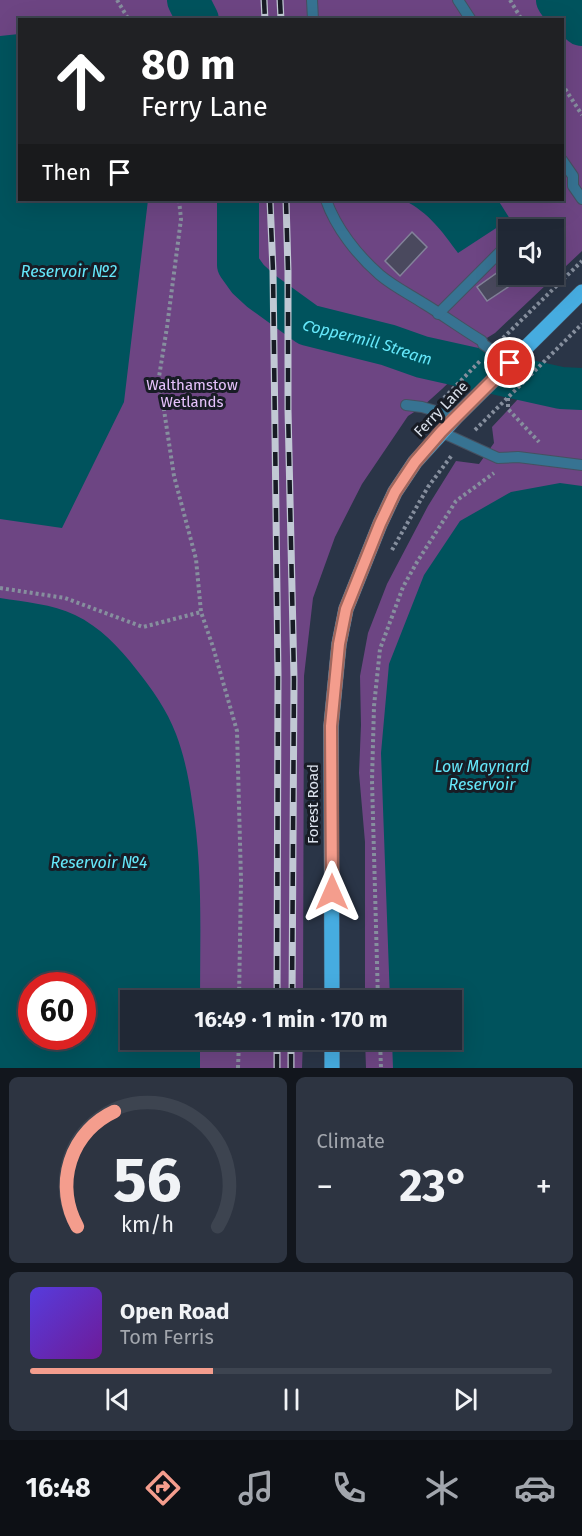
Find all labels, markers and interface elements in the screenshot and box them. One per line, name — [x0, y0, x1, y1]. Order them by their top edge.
text: 80 m — [141, 40, 235, 90]
icon: ahead — [42, 42, 120, 120]
text: Ferry Lane — [141, 91, 268, 123]
icon: arrive — [103, 156, 136, 189]
text: Then — [42, 159, 91, 186]
map controls — [498, 219, 564, 285]
button: sound — [498, 219, 564, 285]
water label: Reservoir №2 — [21, 262, 117, 281]
water label: Coppermill Stream — [299, 315, 434, 368]
pin — [484, 337, 535, 388]
icon: arrive — [493, 346, 526, 379]
park label: Walthamstow Wetlands — [146, 376, 238, 411]
street label: Ferry Lane — [410, 377, 472, 441]
water label: Low Maynard Reservoir — [435, 757, 529, 794]
street label: Forest Road — [304, 764, 322, 844]
water label: Reservoir №4 — [51, 853, 147, 872]
position arrow — [300, 860, 364, 924]
speed limit sign: 60 — [18, 972, 96, 1050]
text: 16:49 · 1 min · 170 m — [194, 1006, 388, 1033]
text: Climate — [317, 1129, 385, 1153]
text: 56 — [113, 1143, 182, 1218]
text: 23° — [399, 1159, 469, 1213]
text: − — [317, 1167, 333, 1207]
text: + — [536, 1167, 552, 1207]
text: km/h — [121, 1212, 174, 1238]
text: Open Road — [120, 1298, 230, 1325]
text: Tom Ferris — [120, 1325, 214, 1349]
icon: previous — [101, 1383, 134, 1416]
icon: pause — [275, 1383, 308, 1416]
icon: next — [449, 1383, 482, 1416]
icon: directions — [142, 1467, 184, 1509]
icon: music — [235, 1467, 277, 1509]
icon: phone — [328, 1467, 370, 1509]
icon: climate — [421, 1467, 463, 1509]
icon: car — [514, 1467, 556, 1509]
text: 16:48 — [26, 1472, 91, 1504]

